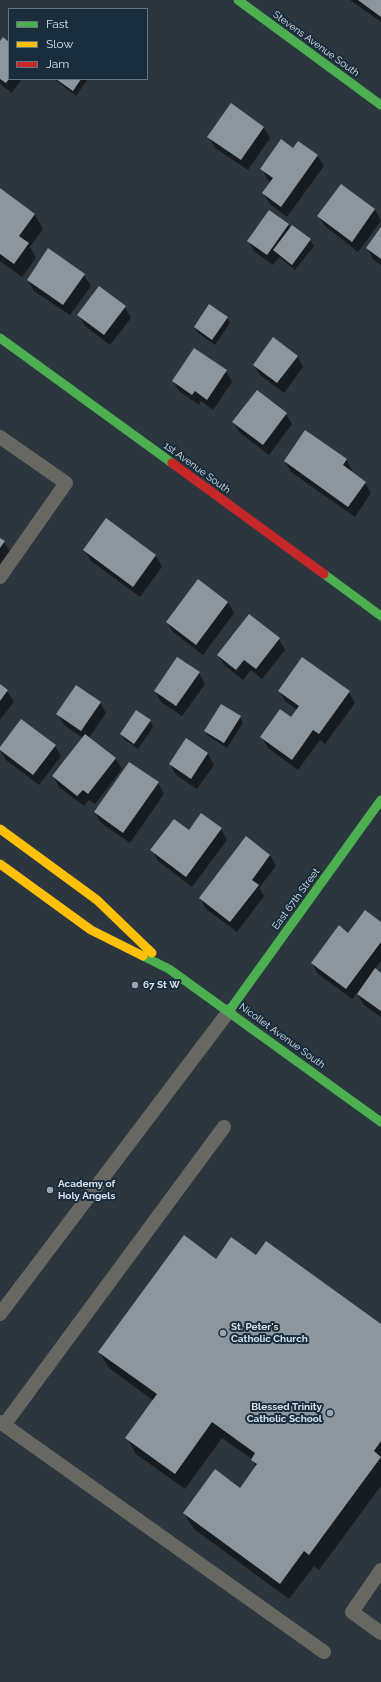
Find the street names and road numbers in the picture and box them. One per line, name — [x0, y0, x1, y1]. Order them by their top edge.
street label: Stevens Avenue South — [270, 9, 362, 79]
street label: 1st Avenue South — [161, 440, 233, 496]
street label: East 67th Street — [270, 866, 322, 932]
street label: Nicollet Avenue South — [237, 1001, 327, 1071]

